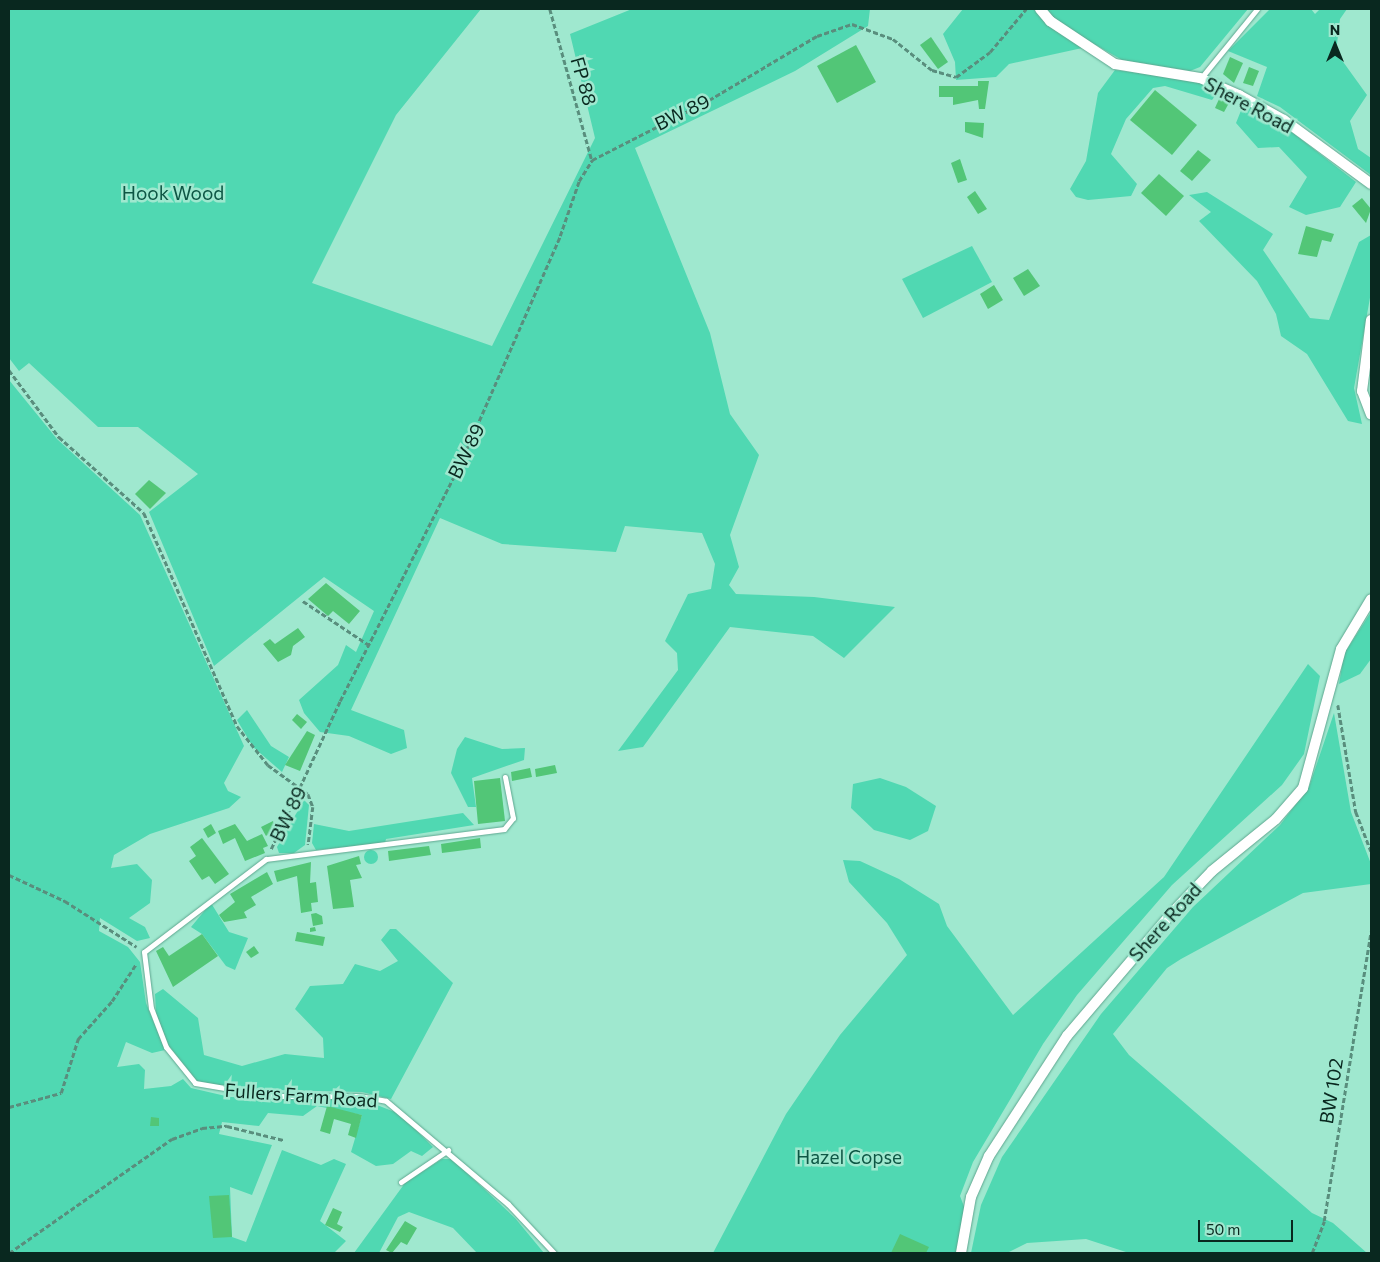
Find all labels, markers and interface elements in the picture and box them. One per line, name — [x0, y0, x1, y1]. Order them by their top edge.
north arrow — [1310, 20, 1360, 70]
text: N — [1330, 21, 1340, 38]
street label: FP 88 — [566, 54, 602, 108]
street label: Shere Road — [1201, 72, 1297, 138]
street label: BW 89 — [651, 89, 713, 135]
park label: Hook Wood — [122, 182, 224, 204]
street label: BW 89 — [443, 420, 489, 482]
street label: BW 89 — [265, 783, 311, 845]
street label: Shere Road — [1124, 878, 1206, 966]
street label: BW 102 — [1315, 1057, 1347, 1125]
street label: Fullers Farm Road — [224, 1078, 378, 1112]
park label: Hazel Copse — [796, 1146, 902, 1168]
scale bar — [1200, 1210, 1295, 1242]
text: 50 m — [1206, 1220, 1240, 1238]

